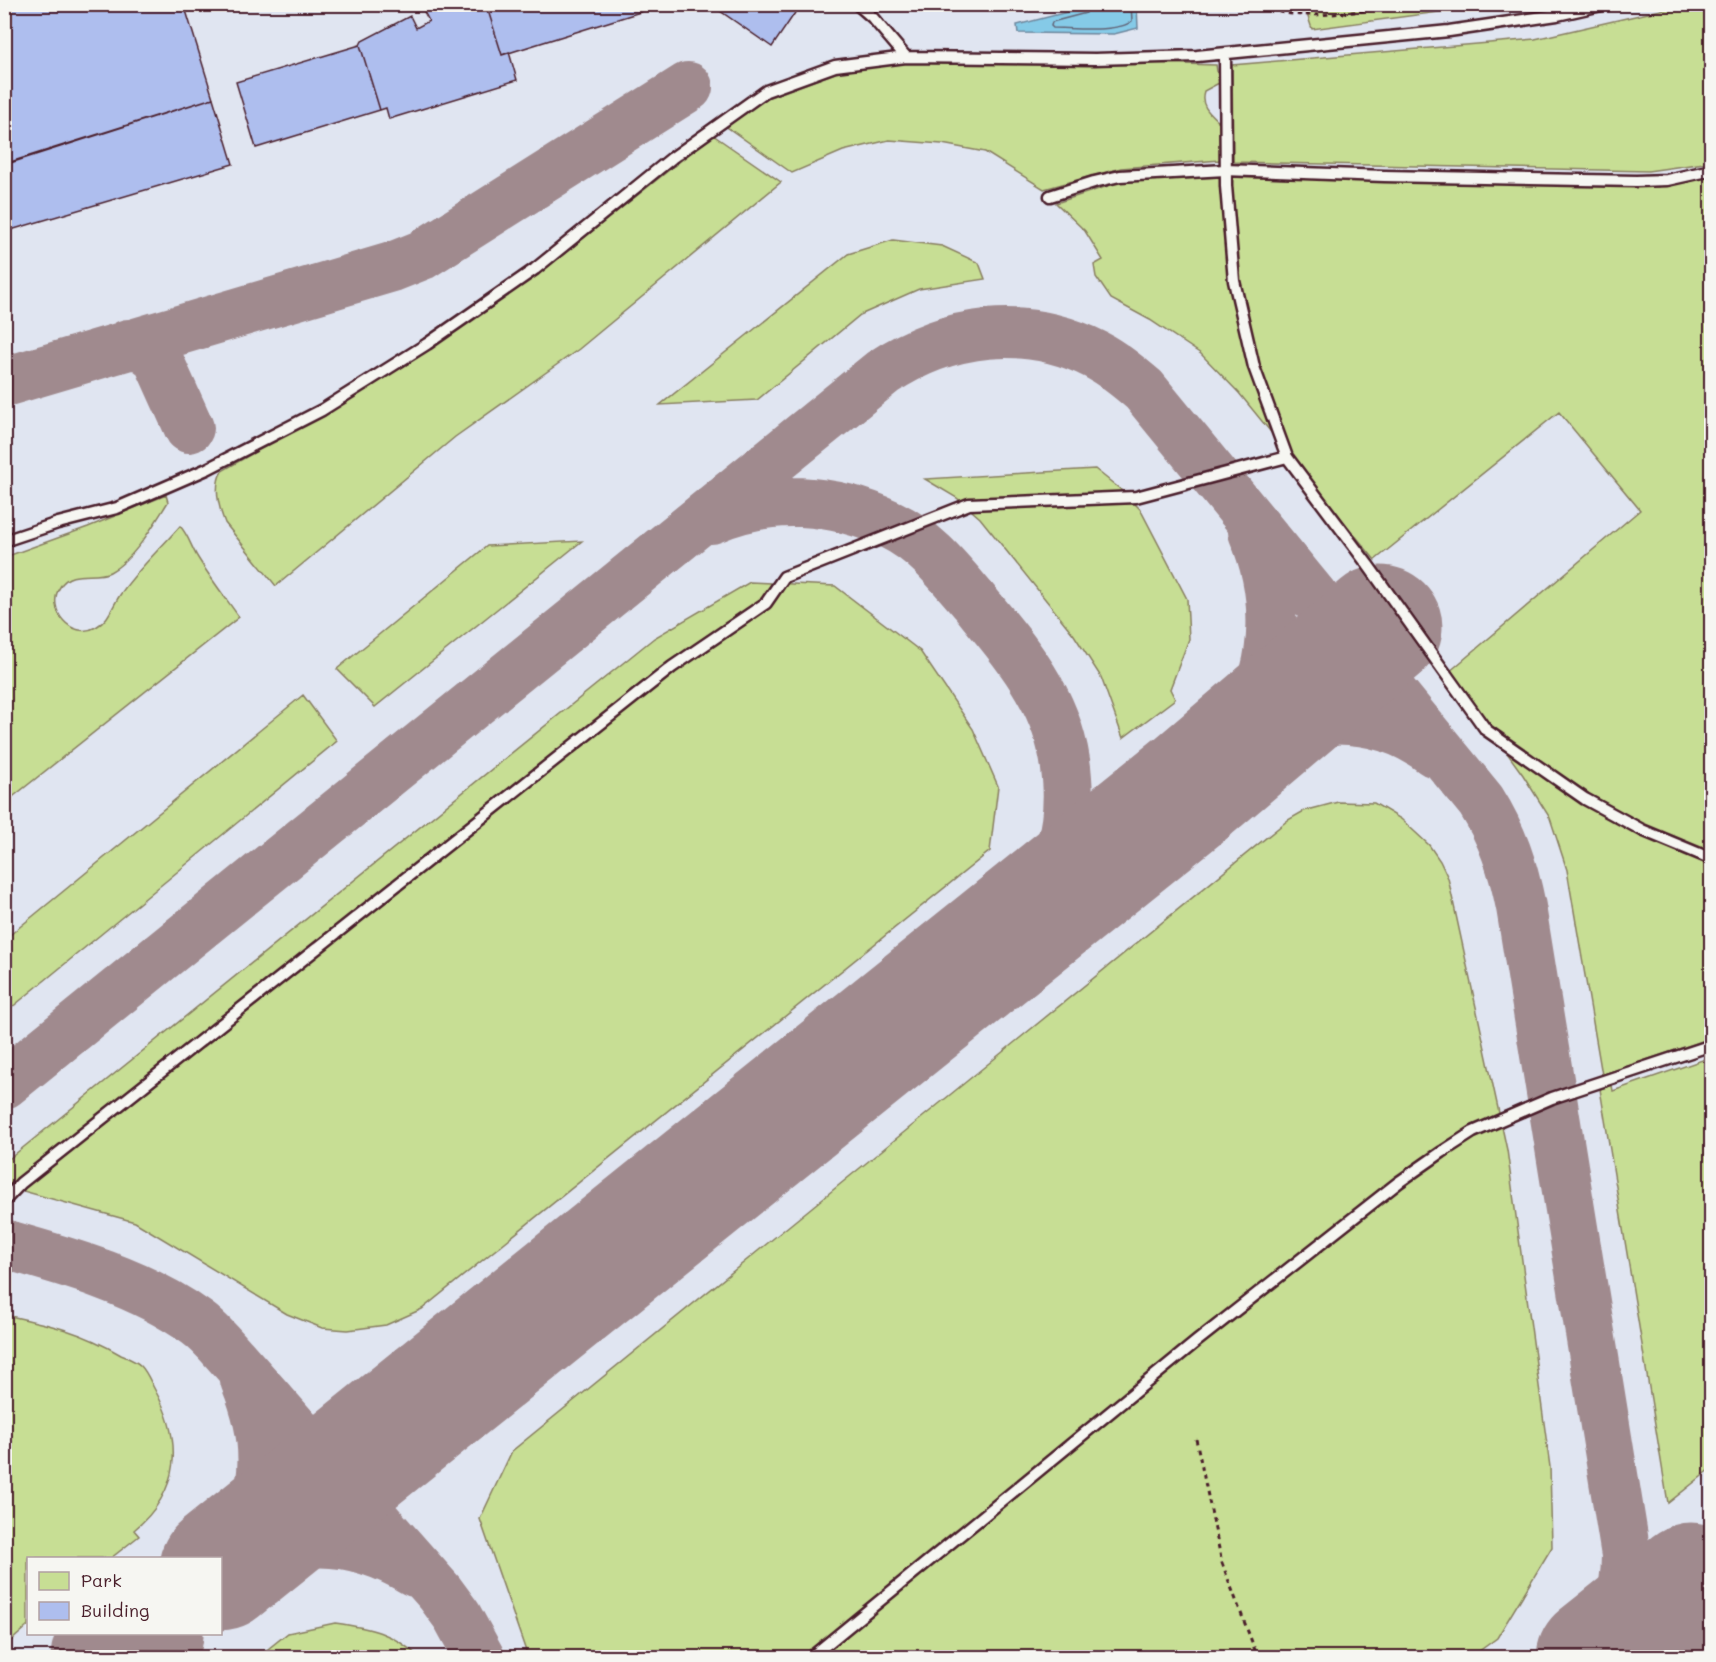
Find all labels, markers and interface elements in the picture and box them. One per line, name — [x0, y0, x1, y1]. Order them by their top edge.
legend — [27, 1557, 222, 1635]
text: Park — [81, 1568, 122, 1592]
text: Building — [81, 1598, 149, 1622]

